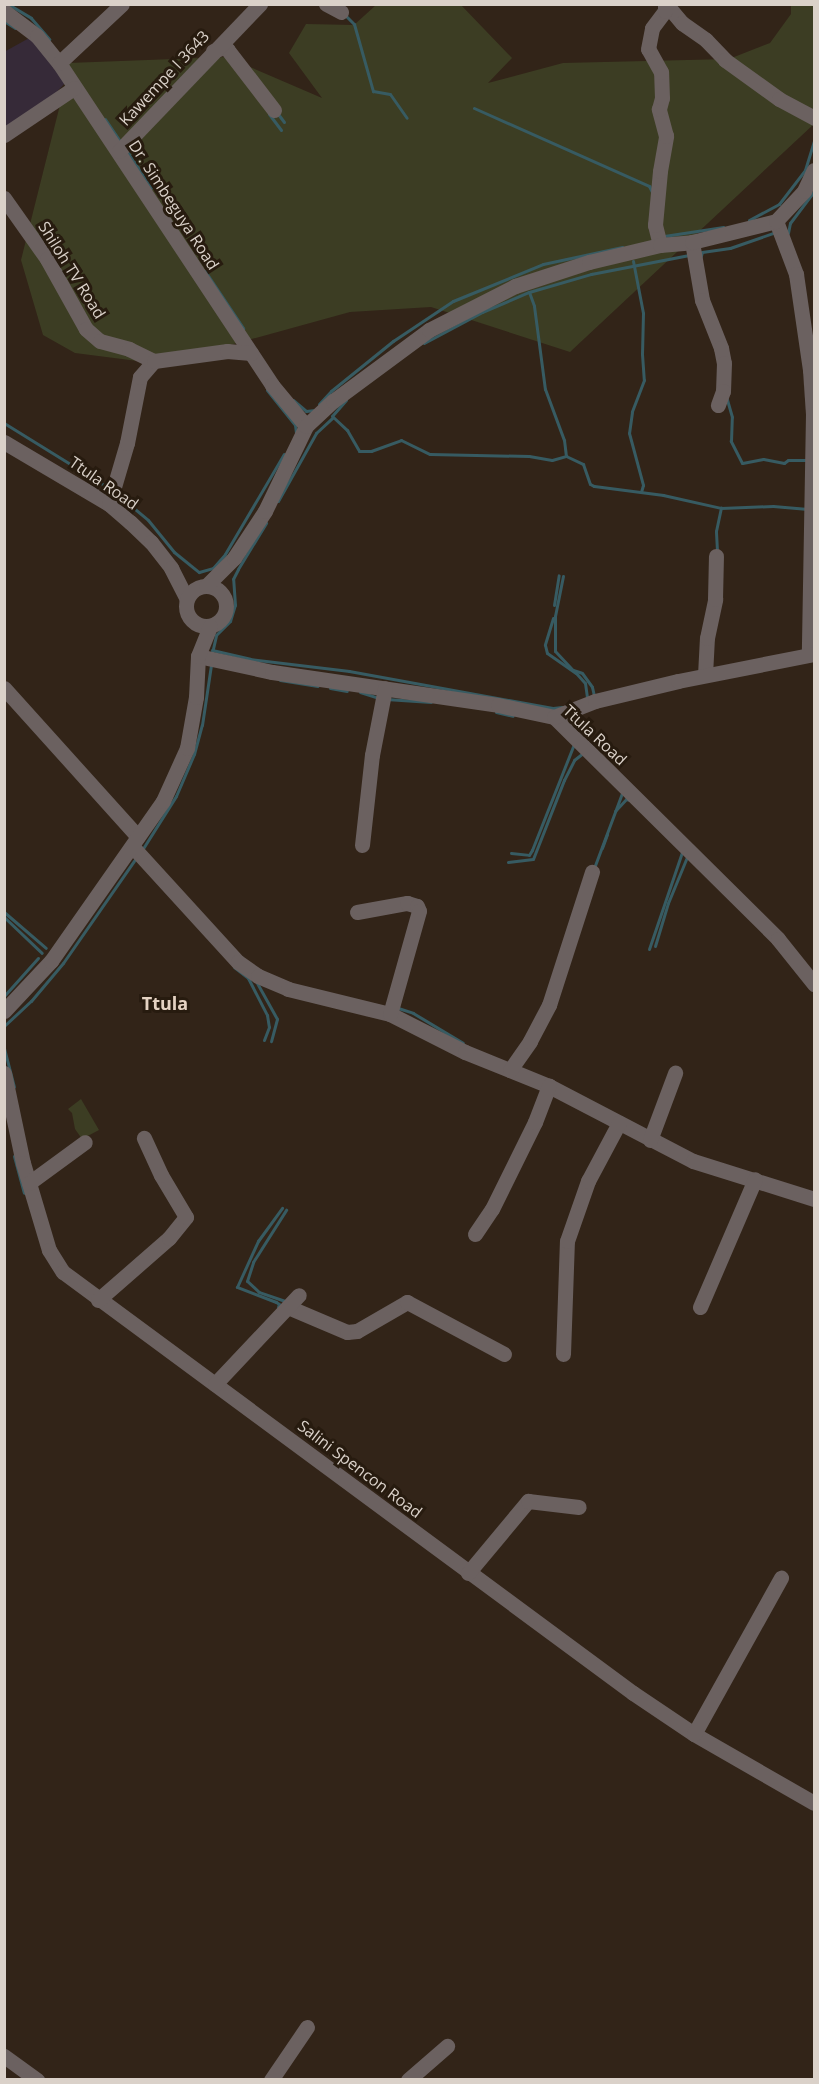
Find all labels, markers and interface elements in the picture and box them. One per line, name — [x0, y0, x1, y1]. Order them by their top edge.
street label: Kawempe I 3643 — [115, 26, 213, 130]
street label: Dr. Simbeguya Road — [125, 137, 223, 273]
street label: Shiloh TV Road — [34, 218, 110, 322]
street label: Ttula Road — [66, 452, 142, 514]
street label: Ttula Road — [559, 701, 631, 769]
district label: Ttula — [142, 992, 188, 1014]
street label: Salini Spencon Road — [294, 1416, 426, 1522]

